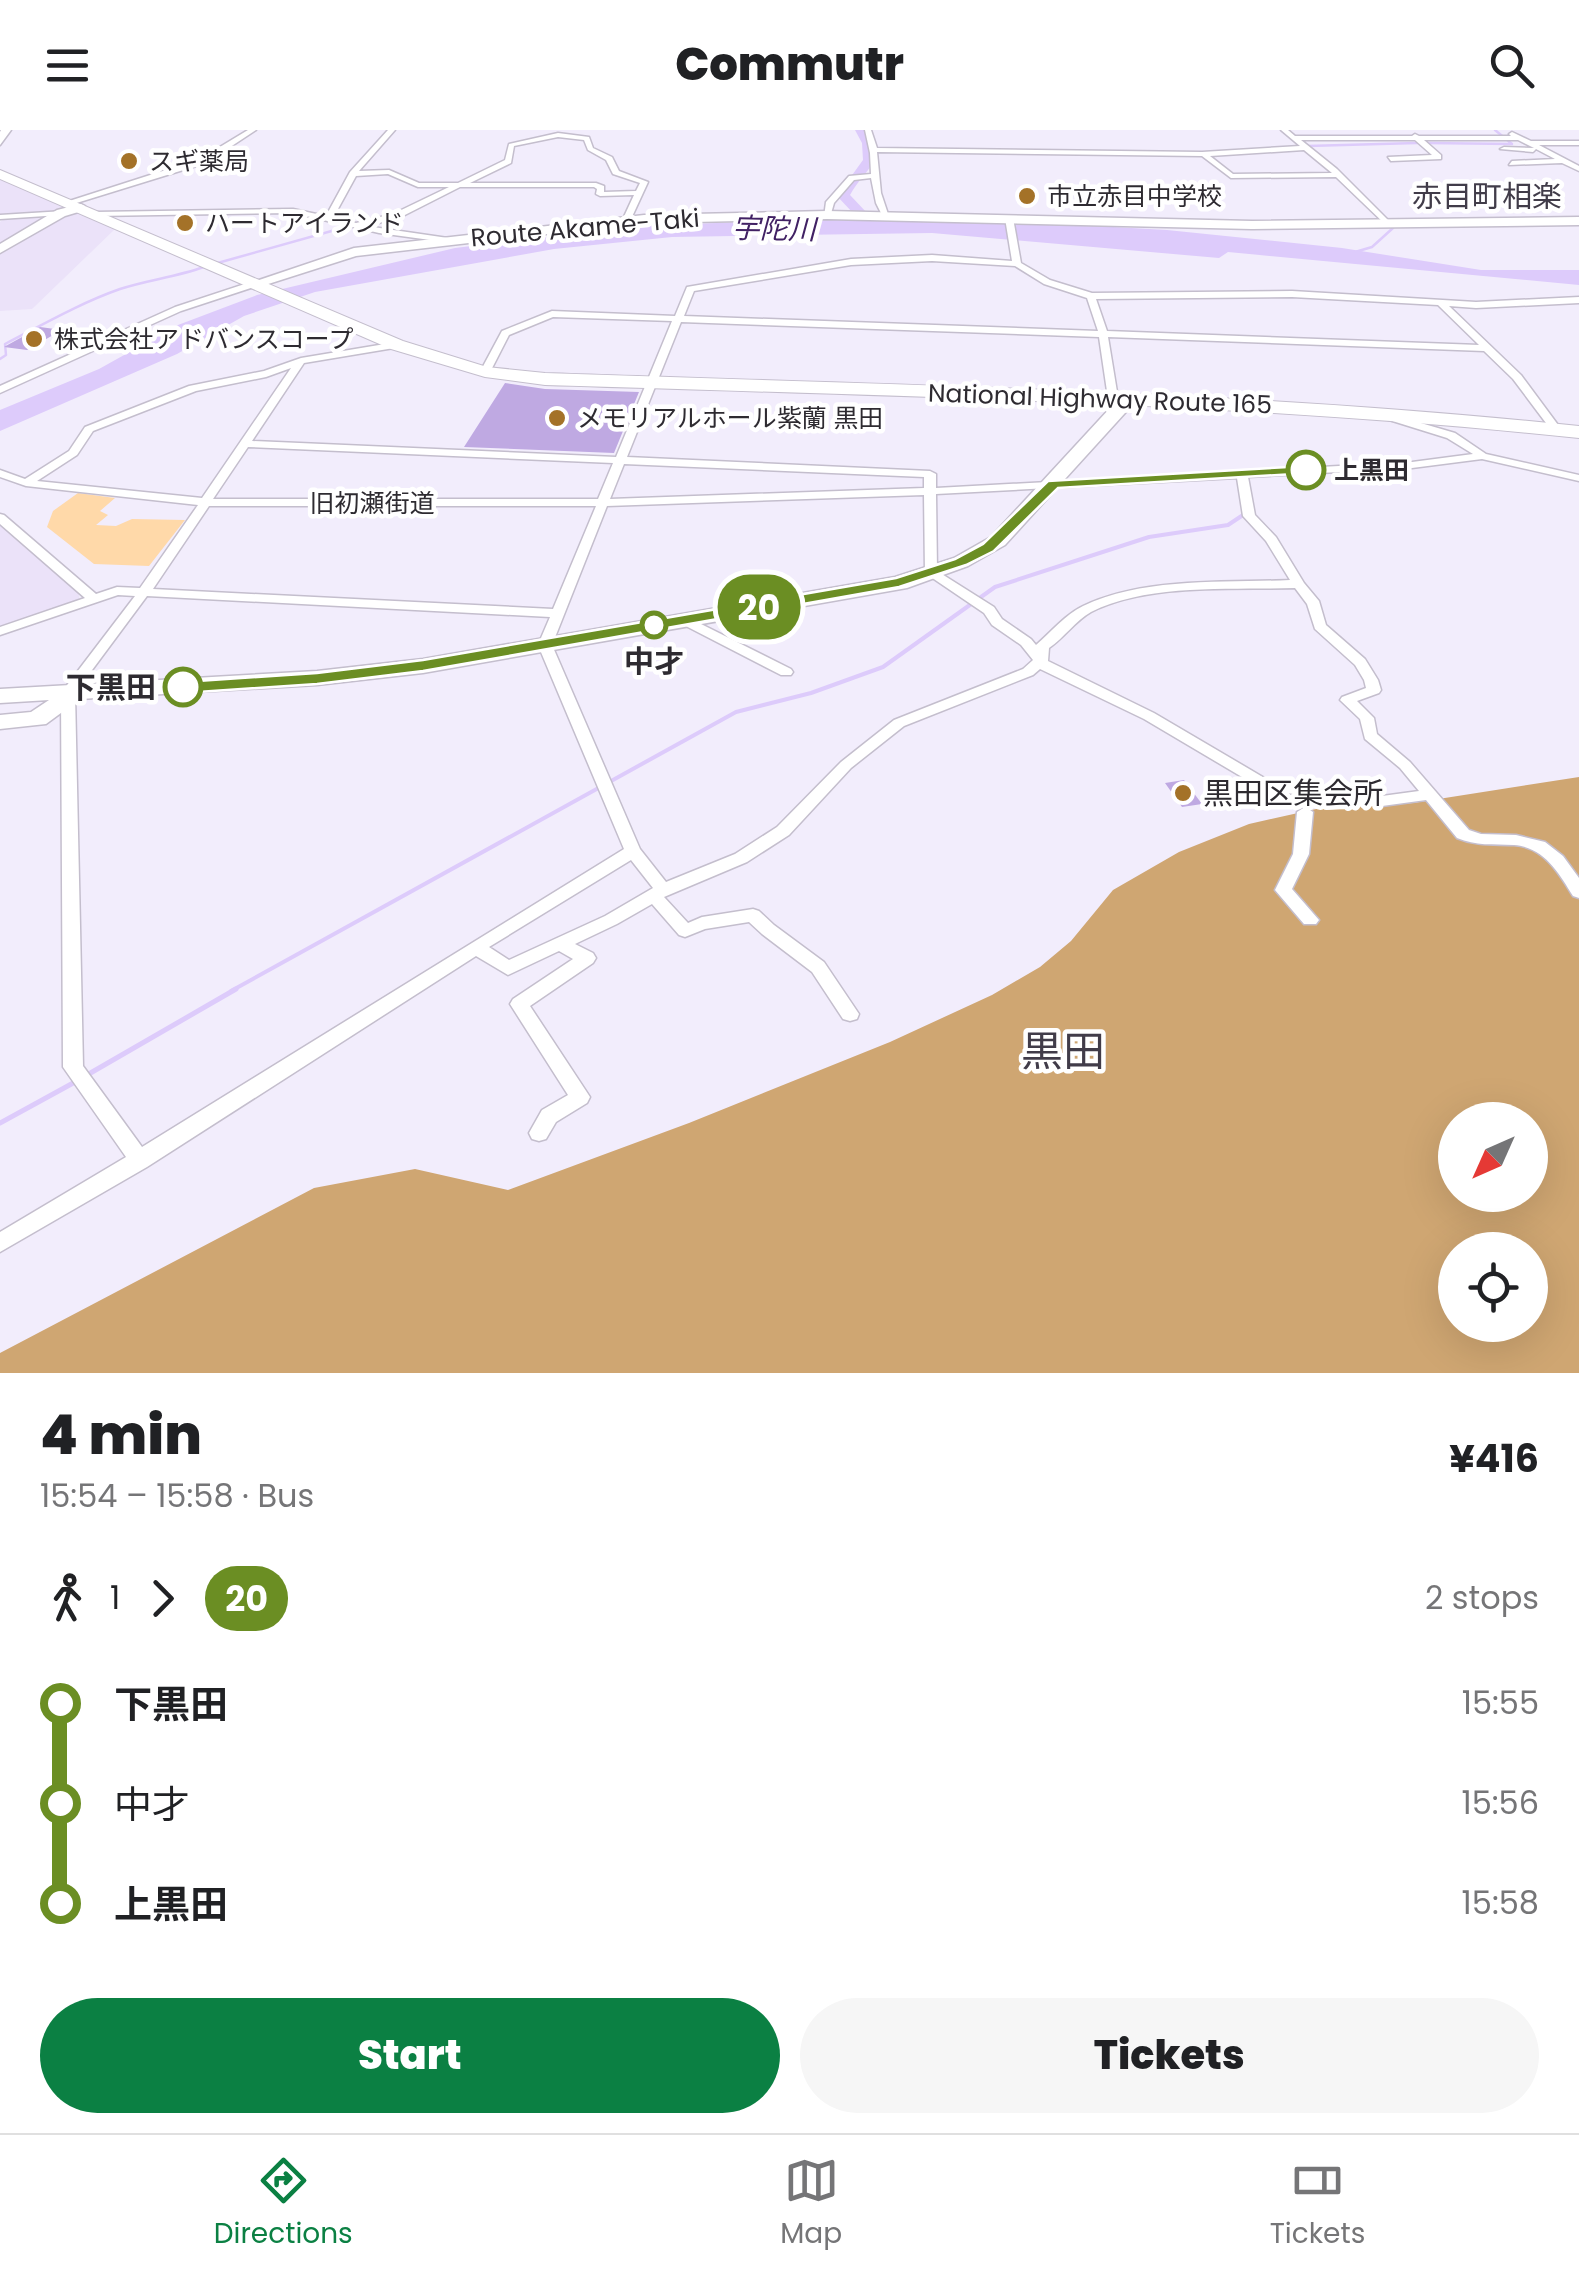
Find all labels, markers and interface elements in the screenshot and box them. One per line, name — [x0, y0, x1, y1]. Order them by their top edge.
text: Commutr — [675, 33, 904, 96]
icon: menu — [40, 38, 95, 93]
icon: search — [1484, 38, 1539, 93]
place label: スギ薬局 — [149, 144, 249, 179]
marker: スギ薬局 — [118, 150, 140, 172]
district label: 赤目町相楽 — [1412, 175, 1562, 218]
place label: 市立赤目中学校 — [1047, 179, 1222, 214]
marker: 市立赤目中学校 — [1016, 185, 1038, 207]
street label: Route Akame-Taki — [469, 201, 701, 255]
place label: ハートアイランド — [205, 206, 404, 241]
water label: 宇陀川 — [732, 209, 819, 249]
marker: ハートアイランド — [174, 212, 196, 234]
place label: 株式会社アドバンスコープ — [54, 322, 353, 357]
marker: 株式会社アドバンスコープ — [23, 328, 45, 350]
street label: National Highway Route 165 — [927, 376, 1273, 422]
place label: メモリアルホール紫蘭 黒田 — [577, 401, 883, 436]
marker: メモリアルホール紫蘭 黒田 — [546, 407, 568, 429]
marker: 上黒田 — [1287, 451, 1325, 489]
place label: 上黒田 — [1334, 453, 1409, 488]
street label: 旧初瀬街道 — [309, 486, 435, 521]
line badge: 20 — [714, 574, 804, 640]
text: 20 — [738, 583, 780, 632]
marker: 中才 — [641, 612, 667, 638]
place label: 中才 — [624, 640, 684, 683]
place label: 下黒田 — [66, 666, 156, 709]
marker: 下黒田 — [164, 668, 202, 706]
place label: 黒田区集会所 — [1203, 772, 1383, 815]
marker: 黒田区集会所 — [1172, 782, 1194, 804]
district label: 黒田 — [1021, 1022, 1105, 1081]
north arrow — [1438, 1102, 1548, 1212]
map controls — [1438, 1102, 1548, 1342]
button: locate — [1438, 1232, 1548, 1342]
text: 4 min — [40, 1396, 202, 1473]
text: ¥416 — [1449, 1432, 1539, 1485]
text: 15:54 – 15:58 · Bus — [40, 1473, 314, 1518]
icon: walk — [40, 1571, 95, 1626]
icon: forward — [135, 1571, 190, 1626]
text: 20 — [225, 1574, 268, 1623]
text: 1 — [110, 1575, 120, 1620]
text: 2 stops — [1425, 1575, 1539, 1620]
text: 下黒田 — [114, 1678, 228, 1731]
text: 15:55 — [1462, 1680, 1539, 1725]
text: 中才 — [114, 1778, 190, 1831]
text: 15:56 — [1461, 1780, 1539, 1825]
text: 上黒田 — [114, 1878, 228, 1931]
text: 15:58 — [1462, 1880, 1539, 1925]
button: Start — [40, 1998, 780, 2113]
button: Tickets — [800, 1998, 1539, 2113]
tab: Directions — [214, 2153, 353, 2255]
tab: Map — [780, 2153, 842, 2255]
tab: Tickets — [1270, 2153, 1365, 2255]

